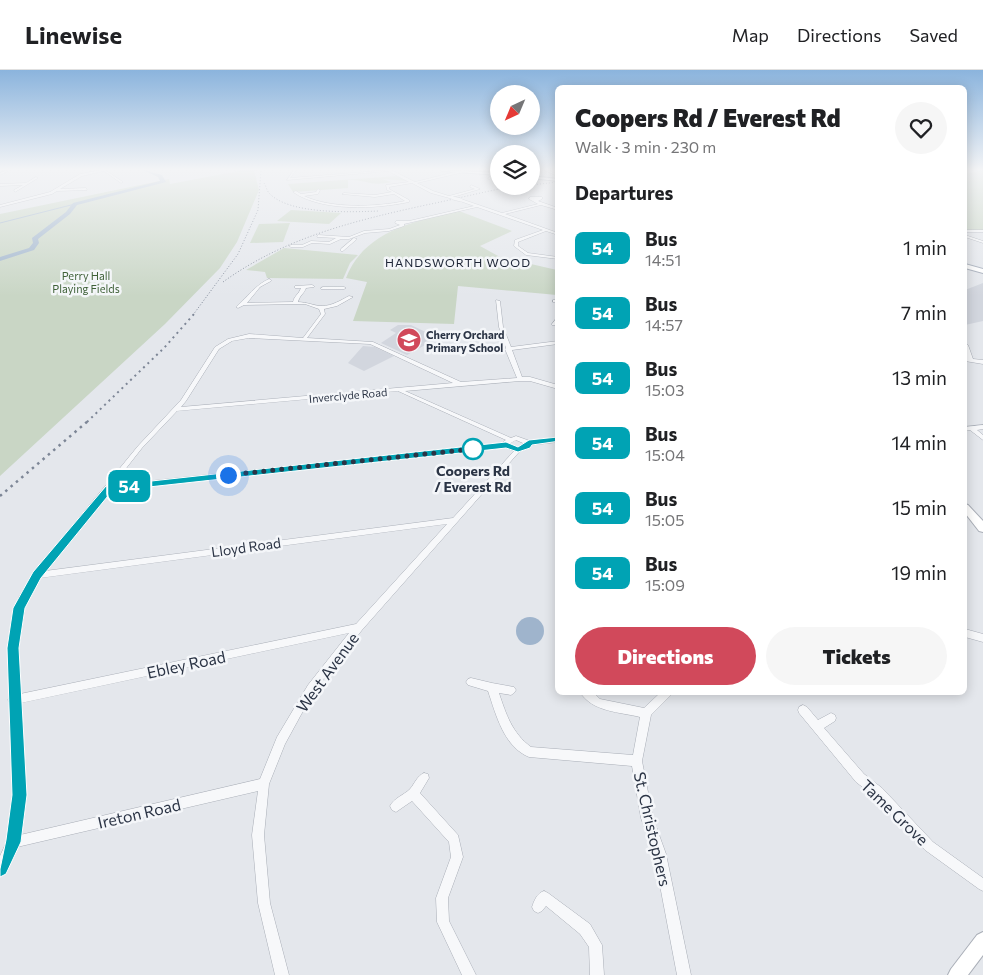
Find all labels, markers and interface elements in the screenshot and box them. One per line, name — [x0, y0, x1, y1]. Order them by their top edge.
text: Linewise — [25, 20, 122, 49]
text: Map — [732, 24, 769, 46]
text: Directions — [797, 24, 881, 46]
text: Saved — [909, 24, 958, 46]
north arrow — [490, 85, 540, 135]
map controls — [490, 85, 540, 195]
button: heart — [895, 102, 947, 154]
text: Coopers Rd / Everest Rd — [575, 103, 841, 132]
text: Walk · 3 min · 230 m — [575, 137, 716, 156]
button: layers — [490, 145, 540, 195]
text: Departures — [575, 181, 673, 204]
text: Bus — [645, 227, 677, 250]
text: 1 min — [903, 236, 947, 259]
text: 54 — [592, 237, 613, 259]
text: 14:51 — [645, 250, 681, 269]
district label: HANDSWORTH WOOD — [385, 255, 531, 269]
park label: Perry Hall Playing Fields — [52, 269, 120, 295]
text: Bus — [645, 292, 677, 315]
text: 7 min — [901, 301, 947, 324]
text: 54 — [592, 302, 613, 324]
text: 14:57 — [645, 315, 683, 334]
school or university icon: Cherry Orchard Primary School — [396, 327, 422, 353]
place label: Cherry Orchard Primary School — [426, 328, 505, 354]
text: Bus — [645, 357, 677, 380]
text: 13 min — [892, 366, 947, 389]
text: 54 — [592, 367, 613, 389]
text: 15:03 — [645, 380, 684, 399]
street label: Inverclyde Road — [308, 385, 388, 405]
text: Bus — [645, 422, 677, 445]
text: 14 min — [891, 431, 947, 454]
text: 54 — [592, 432, 613, 454]
marker: Coopers Rd / Everest Rd — [462, 438, 484, 460]
text: 15:04 — [645, 445, 685, 464]
place label: Coopers Rd / Everest Rd — [434, 462, 512, 495]
your location — [216, 463, 241, 488]
line badge: 54 — [106, 470, 152, 502]
text: 54 — [118, 475, 140, 497]
text: Bus — [645, 487, 677, 510]
text: 15 min — [892, 496, 947, 519]
text: 54 — [592, 497, 613, 519]
text: 15:05 — [645, 510, 684, 529]
street label: Lloyd Road — [210, 534, 282, 560]
text: Bus — [645, 552, 677, 575]
text: 19 min — [891, 561, 947, 584]
text: 54 — [592, 562, 613, 584]
text: 15:09 — [645, 575, 685, 594]
button: Directions — [575, 627, 756, 685]
button: Tickets — [766, 627, 947, 685]
street label: West Avenue — [292, 628, 362, 716]
street label: Ebley Road — [145, 646, 227, 682]
street label: St. Christophers — [631, 770, 675, 888]
street label: Tame Grove — [857, 775, 933, 849]
street label: Ireton Road — [96, 794, 182, 832]

